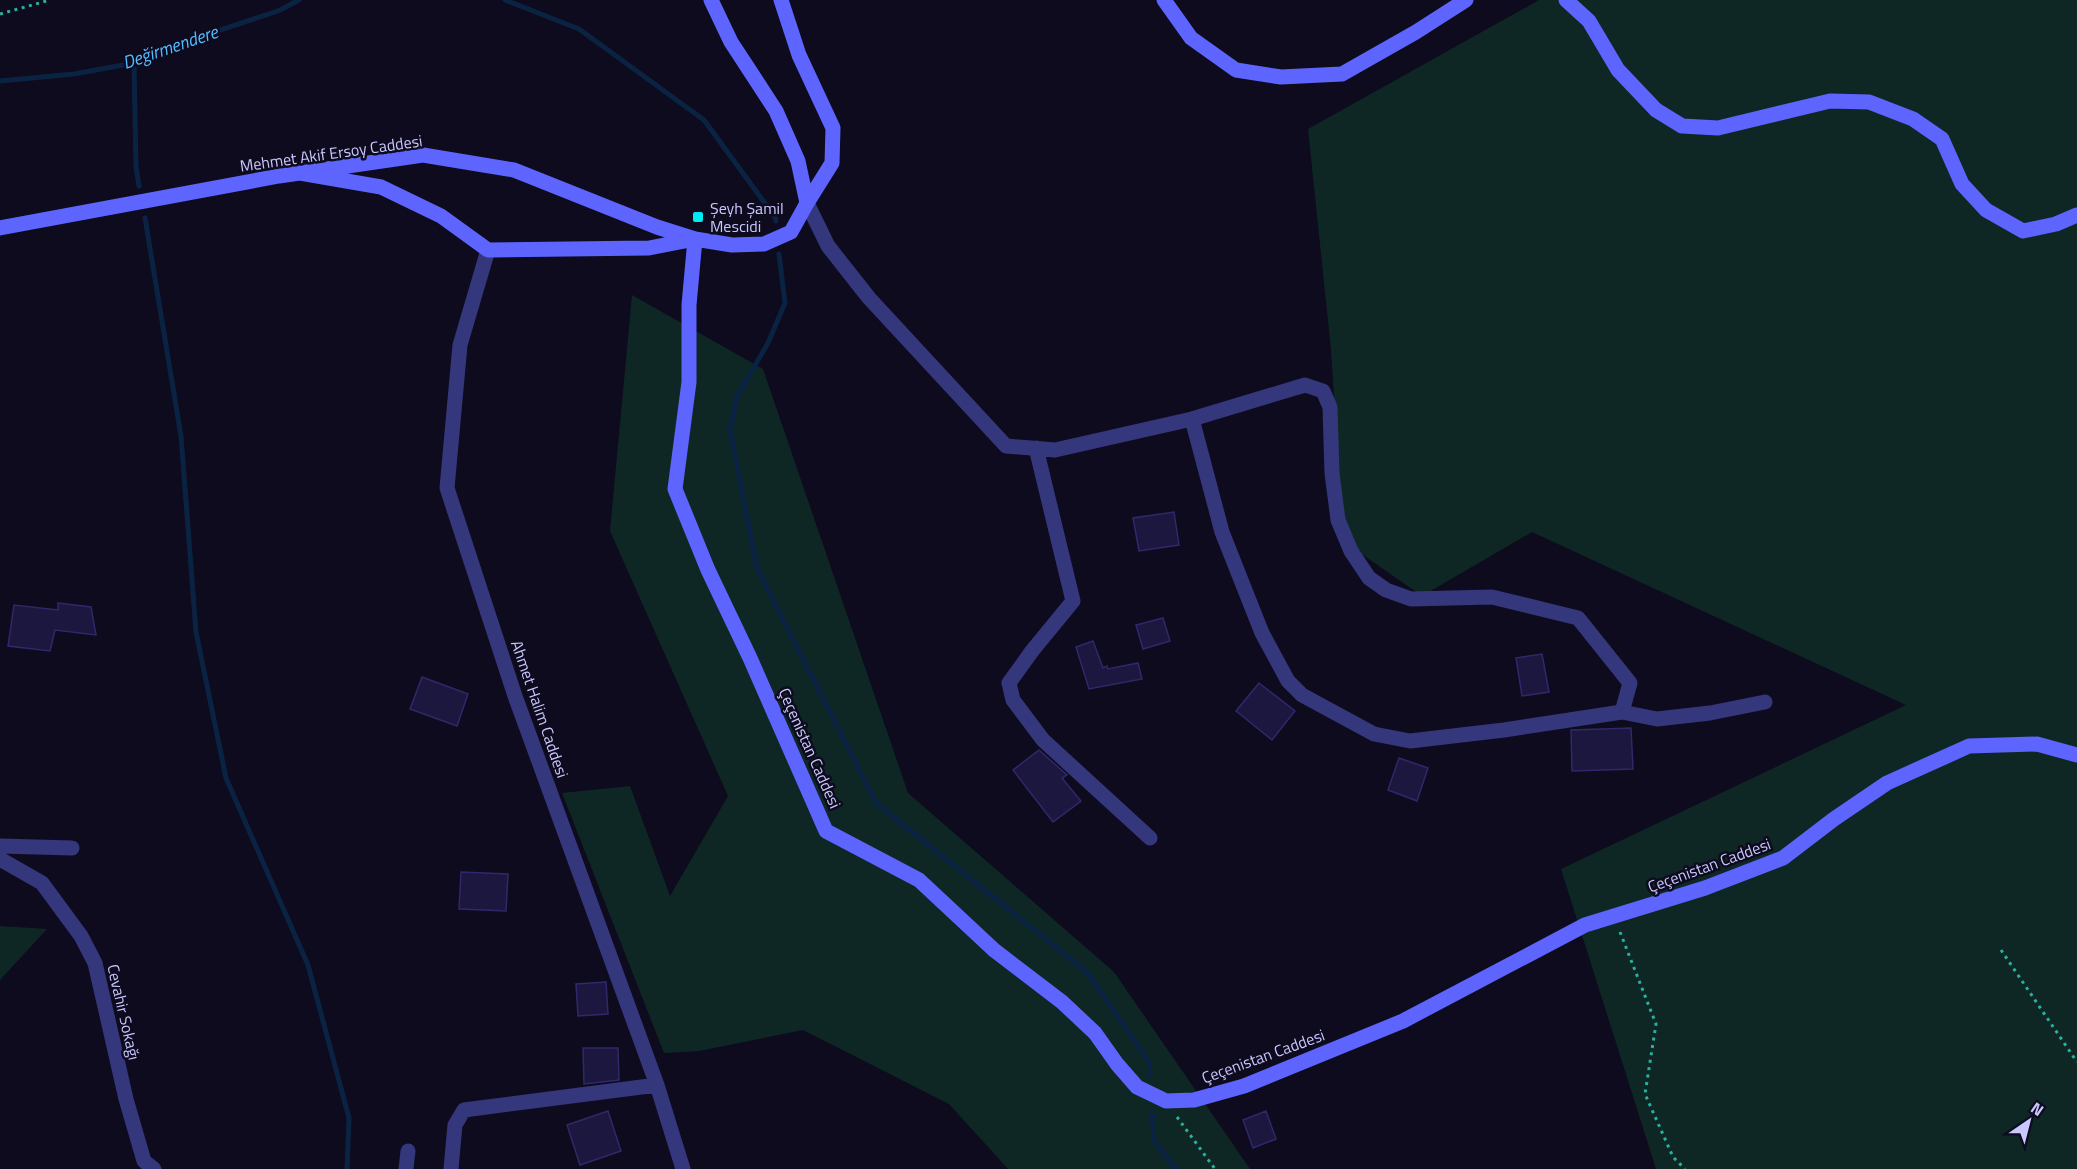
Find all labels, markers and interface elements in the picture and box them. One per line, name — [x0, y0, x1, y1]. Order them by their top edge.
water label: Değirmendere — [119, 18, 223, 76]
street label: Mehmet Akif Ersoy Caddesi — [238, 128, 424, 178]
place label: Şeyh Şamil Mescidi — [710, 196, 784, 238]
marker: Şeyh Şamil Mescidi — [691, 210, 705, 224]
street label: Ahmet Halim Caddesi — [505, 637, 575, 781]
street label: Çeçenistan Caddesi — [773, 684, 847, 812]
street label: Çeçenistan Caddesi — [1644, 832, 1774, 898]
street label: Cevahir Sokağı — [101, 962, 147, 1062]
street label: Çeçenistan Caddesi — [1198, 1023, 1328, 1089]
north arrow — [1999, 1091, 2059, 1151]
text: N — [2026, 1096, 2049, 1122]

